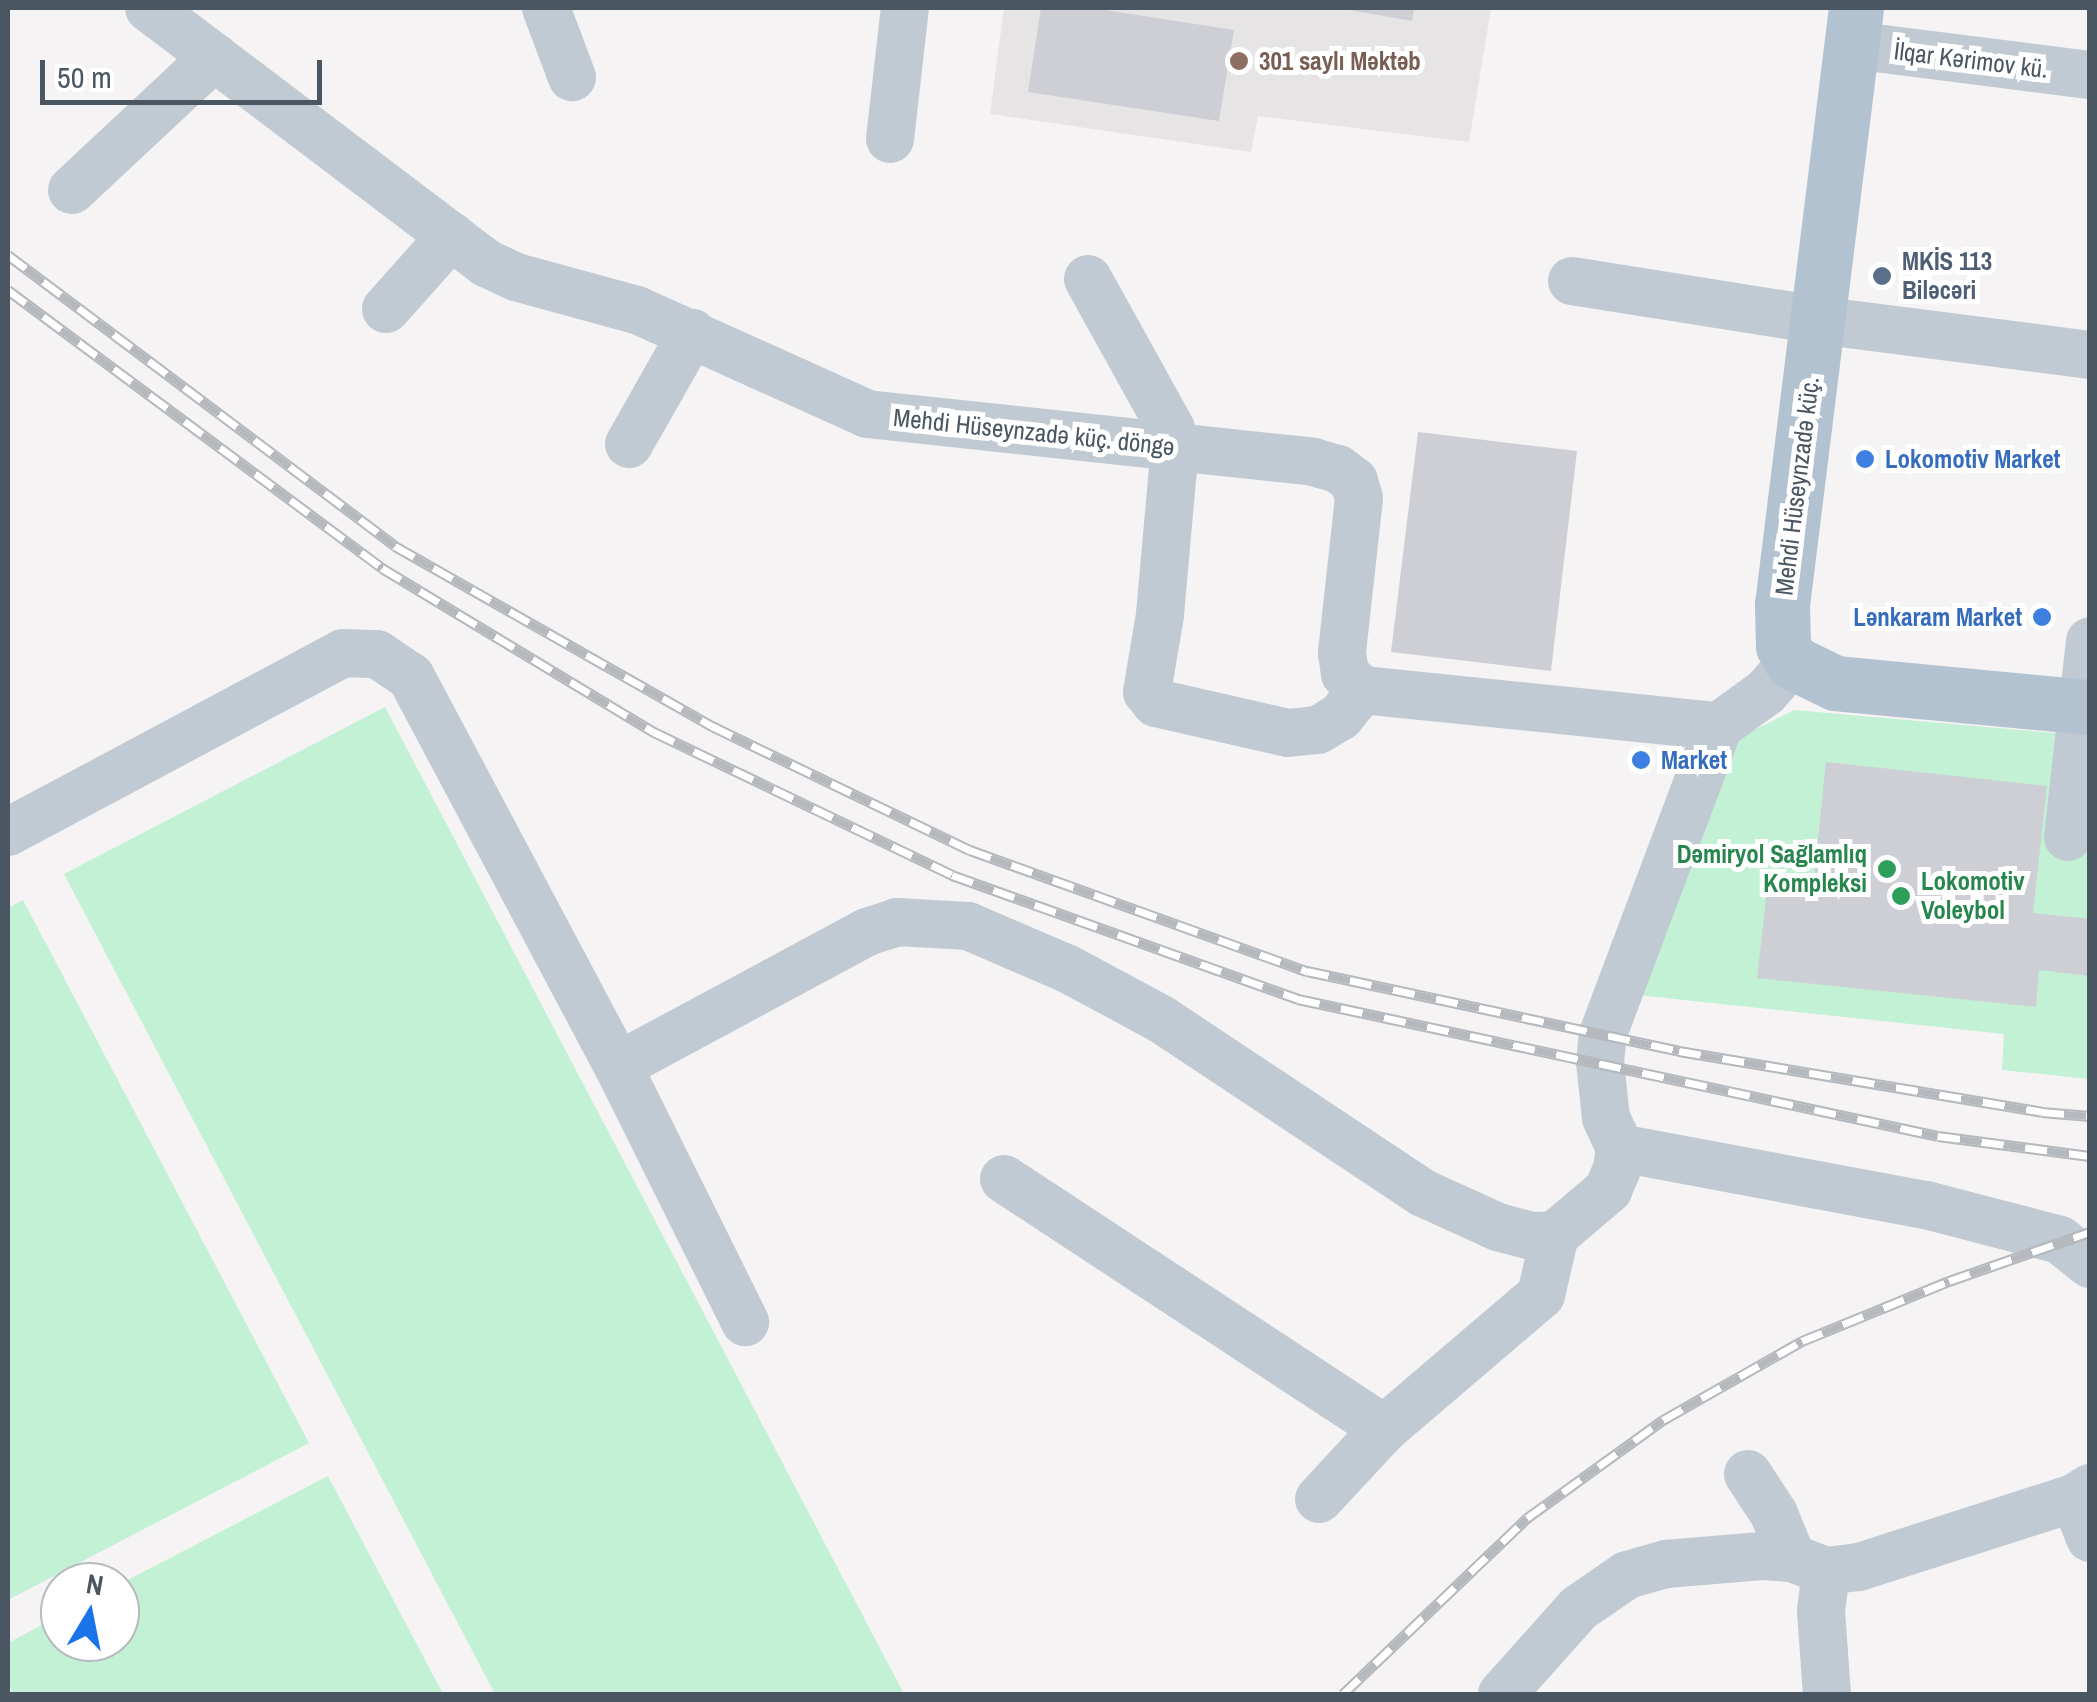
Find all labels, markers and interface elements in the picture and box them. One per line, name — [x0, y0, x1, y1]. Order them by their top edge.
street label: İlqar Kərimov kü. — [1892, 36, 2050, 84]
scale bar — [45, 40, 328, 102]
place label: 301 saylı Məktəb — [1259, 46, 1421, 76]
marker: 301 saylı Məktəb — [1228, 50, 1250, 72]
text: 50 m — [57, 57, 112, 97]
place label: MKİS 113 Biləcəri — [1902, 247, 1992, 306]
marker: MKİS 113 Biləcəri — [1871, 265, 1893, 287]
street label: Mehdi Hüseynzadə küç. — [1769, 375, 1825, 597]
street label: Mehdi Hüseynzadə küç. döngə — [892, 402, 1176, 462]
place label: Lokomotiv Market — [1885, 444, 2060, 474]
marker: Lokomotiv Market — [1854, 448, 1876, 470]
place label: Lənkaram Market — [1853, 602, 2022, 632]
marker: Lənkaram Market — [2031, 606, 2053, 628]
place label: Market — [1661, 745, 1727, 775]
marker: Market — [1630, 749, 1652, 771]
place label: Dəmiryol Sağlamlıq Kompleksi — [1677, 840, 1867, 899]
marker: Dəmiryol Sağlamlıq Kompleksi — [1876, 858, 1898, 880]
place label: Lokomotiv Voleybol — [1921, 867, 2025, 926]
marker: Lokomotiv Voleybol — [1890, 885, 1912, 907]
north arrow — [40, 1562, 140, 1662]
text: N — [83, 1564, 106, 1605]

